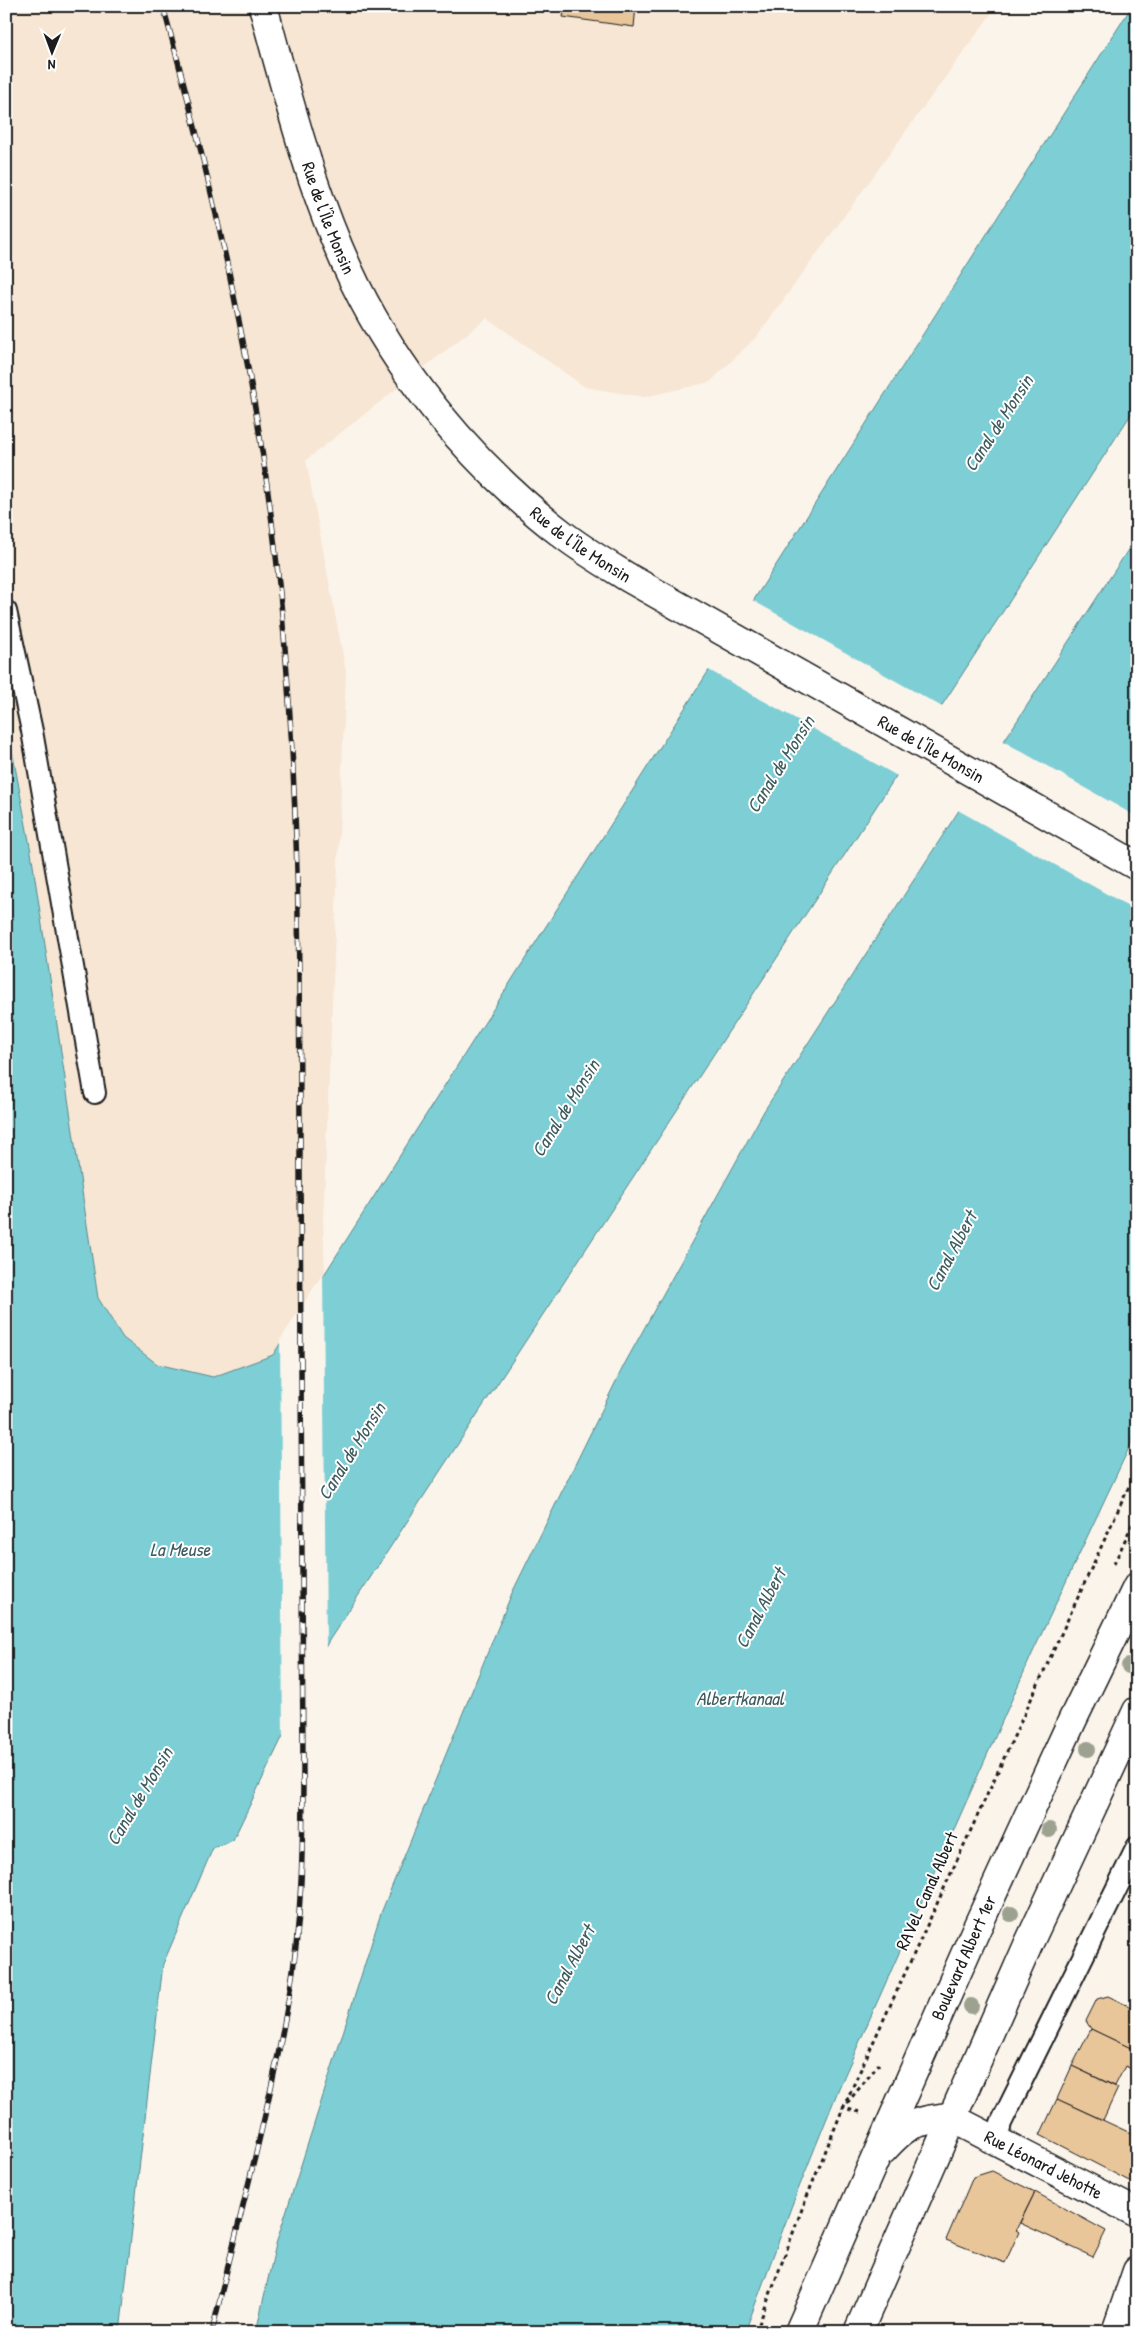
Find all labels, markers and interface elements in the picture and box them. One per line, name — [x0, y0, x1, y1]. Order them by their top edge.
north arrow — [28, 28, 78, 78]
text: N — [47, 56, 56, 75]
street label: Rue de l'Île Monsin — [296, 159, 362, 278]
water label: Canal de Monsin — [957, 368, 1040, 476]
street label: Rue de l'Île Monsin — [525, 500, 636, 588]
water label: Canal de Monsin — [740, 709, 821, 818]
street label: Rue de l'Île Monsin — [874, 709, 989, 789]
water label: Canal de Monsin — [525, 1053, 606, 1162]
water label: Canal Albert — [919, 1204, 984, 1295]
water label: Canal de Monsin — [311, 1396, 392, 1505]
water label: La Meuse — [150, 1536, 212, 1562]
water label: Canal Albert — [728, 1561, 793, 1652]
water label: Albertkanaal — [696, 1685, 785, 1711]
water label: Canal de Monsin — [99, 1741, 179, 1850]
street label: RAVeL Canal Albert — [889, 1827, 964, 1954]
street label: Boulevard Albert 1er — [925, 1891, 1002, 2024]
water label: Canal Albert — [537, 1918, 602, 2009]
street label: Rue Léonard Jehotte — [980, 2124, 1107, 2205]

